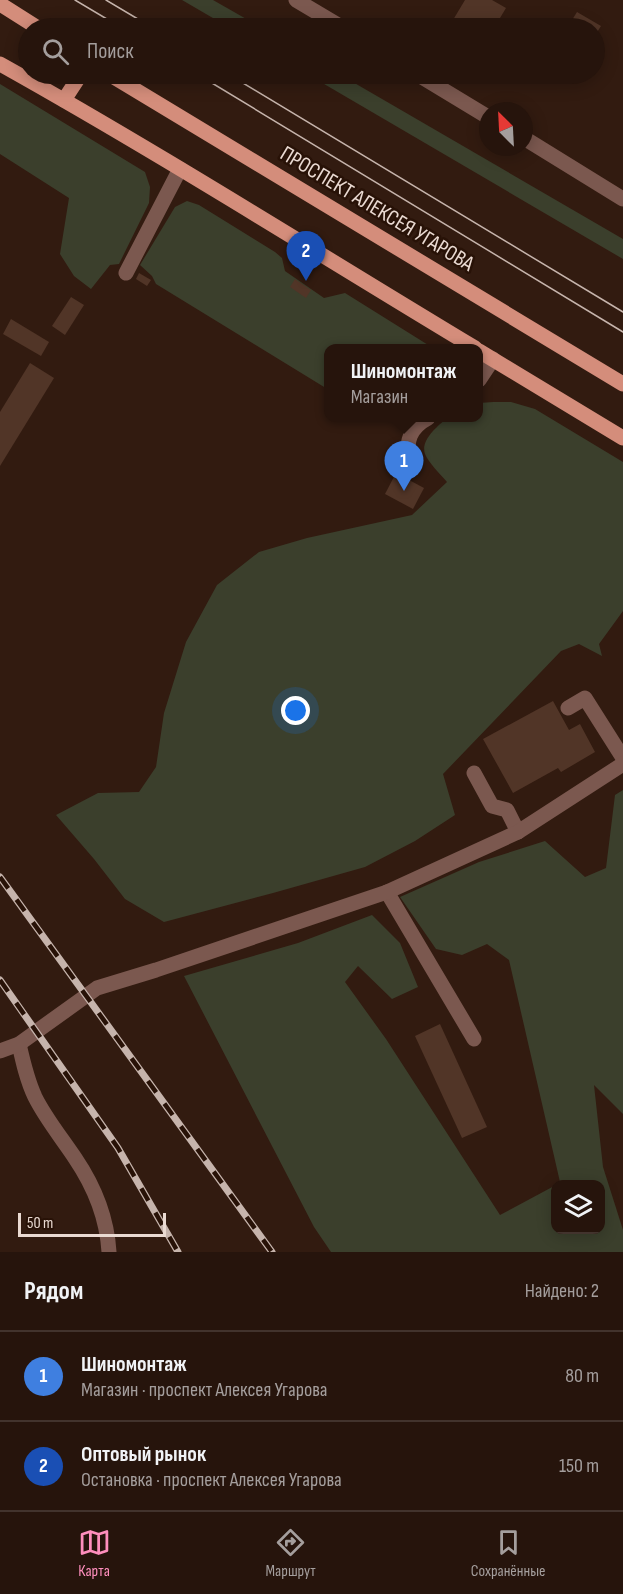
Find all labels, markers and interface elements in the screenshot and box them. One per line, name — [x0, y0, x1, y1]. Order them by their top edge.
search box — [18, 18, 605, 84]
icon: search — [39, 35, 72, 68]
text: Поиск — [87, 38, 133, 65]
north arrow — [479, 102, 533, 156]
street label: ПРОСПЕКТ АЛЕКСЕЯ УГАРОВА — [275, 140, 479, 278]
pin: 2 — [286, 232, 326, 281]
popup — [324, 344, 483, 422]
text: Шиномонтаж — [351, 358, 456, 385]
text: Магазин — [351, 385, 408, 409]
pin: 1 — [384, 442, 424, 491]
your location — [281, 696, 310, 725]
map controls — [551, 1180, 605, 1234]
button: layers — [551, 1180, 605, 1234]
scale bar — [18, 1210, 166, 1238]
text: 50 m — [27, 1214, 53, 1233]
text: Рядом — [24, 1276, 83, 1307]
text: Найдено: 2 — [525, 1279, 599, 1303]
text: Шиномонтаж — [81, 1351, 187, 1378]
text: 1 — [40, 1364, 47, 1388]
text: 80 m — [565, 1364, 599, 1388]
text: Магазин · проспект Алексея Угарова — [81, 1378, 327, 1402]
text: Оптовый рынок — [81, 1441, 206, 1468]
text: 2 — [39, 1454, 48, 1478]
text: 150 m — [559, 1454, 599, 1478]
text: Остановка · проспект Алексея Угарова — [81, 1468, 342, 1492]
tab: Карта — [78, 1526, 111, 1581]
tab: Маршрут — [266, 1526, 316, 1581]
tab: Сохранённые — [471, 1526, 545, 1581]

